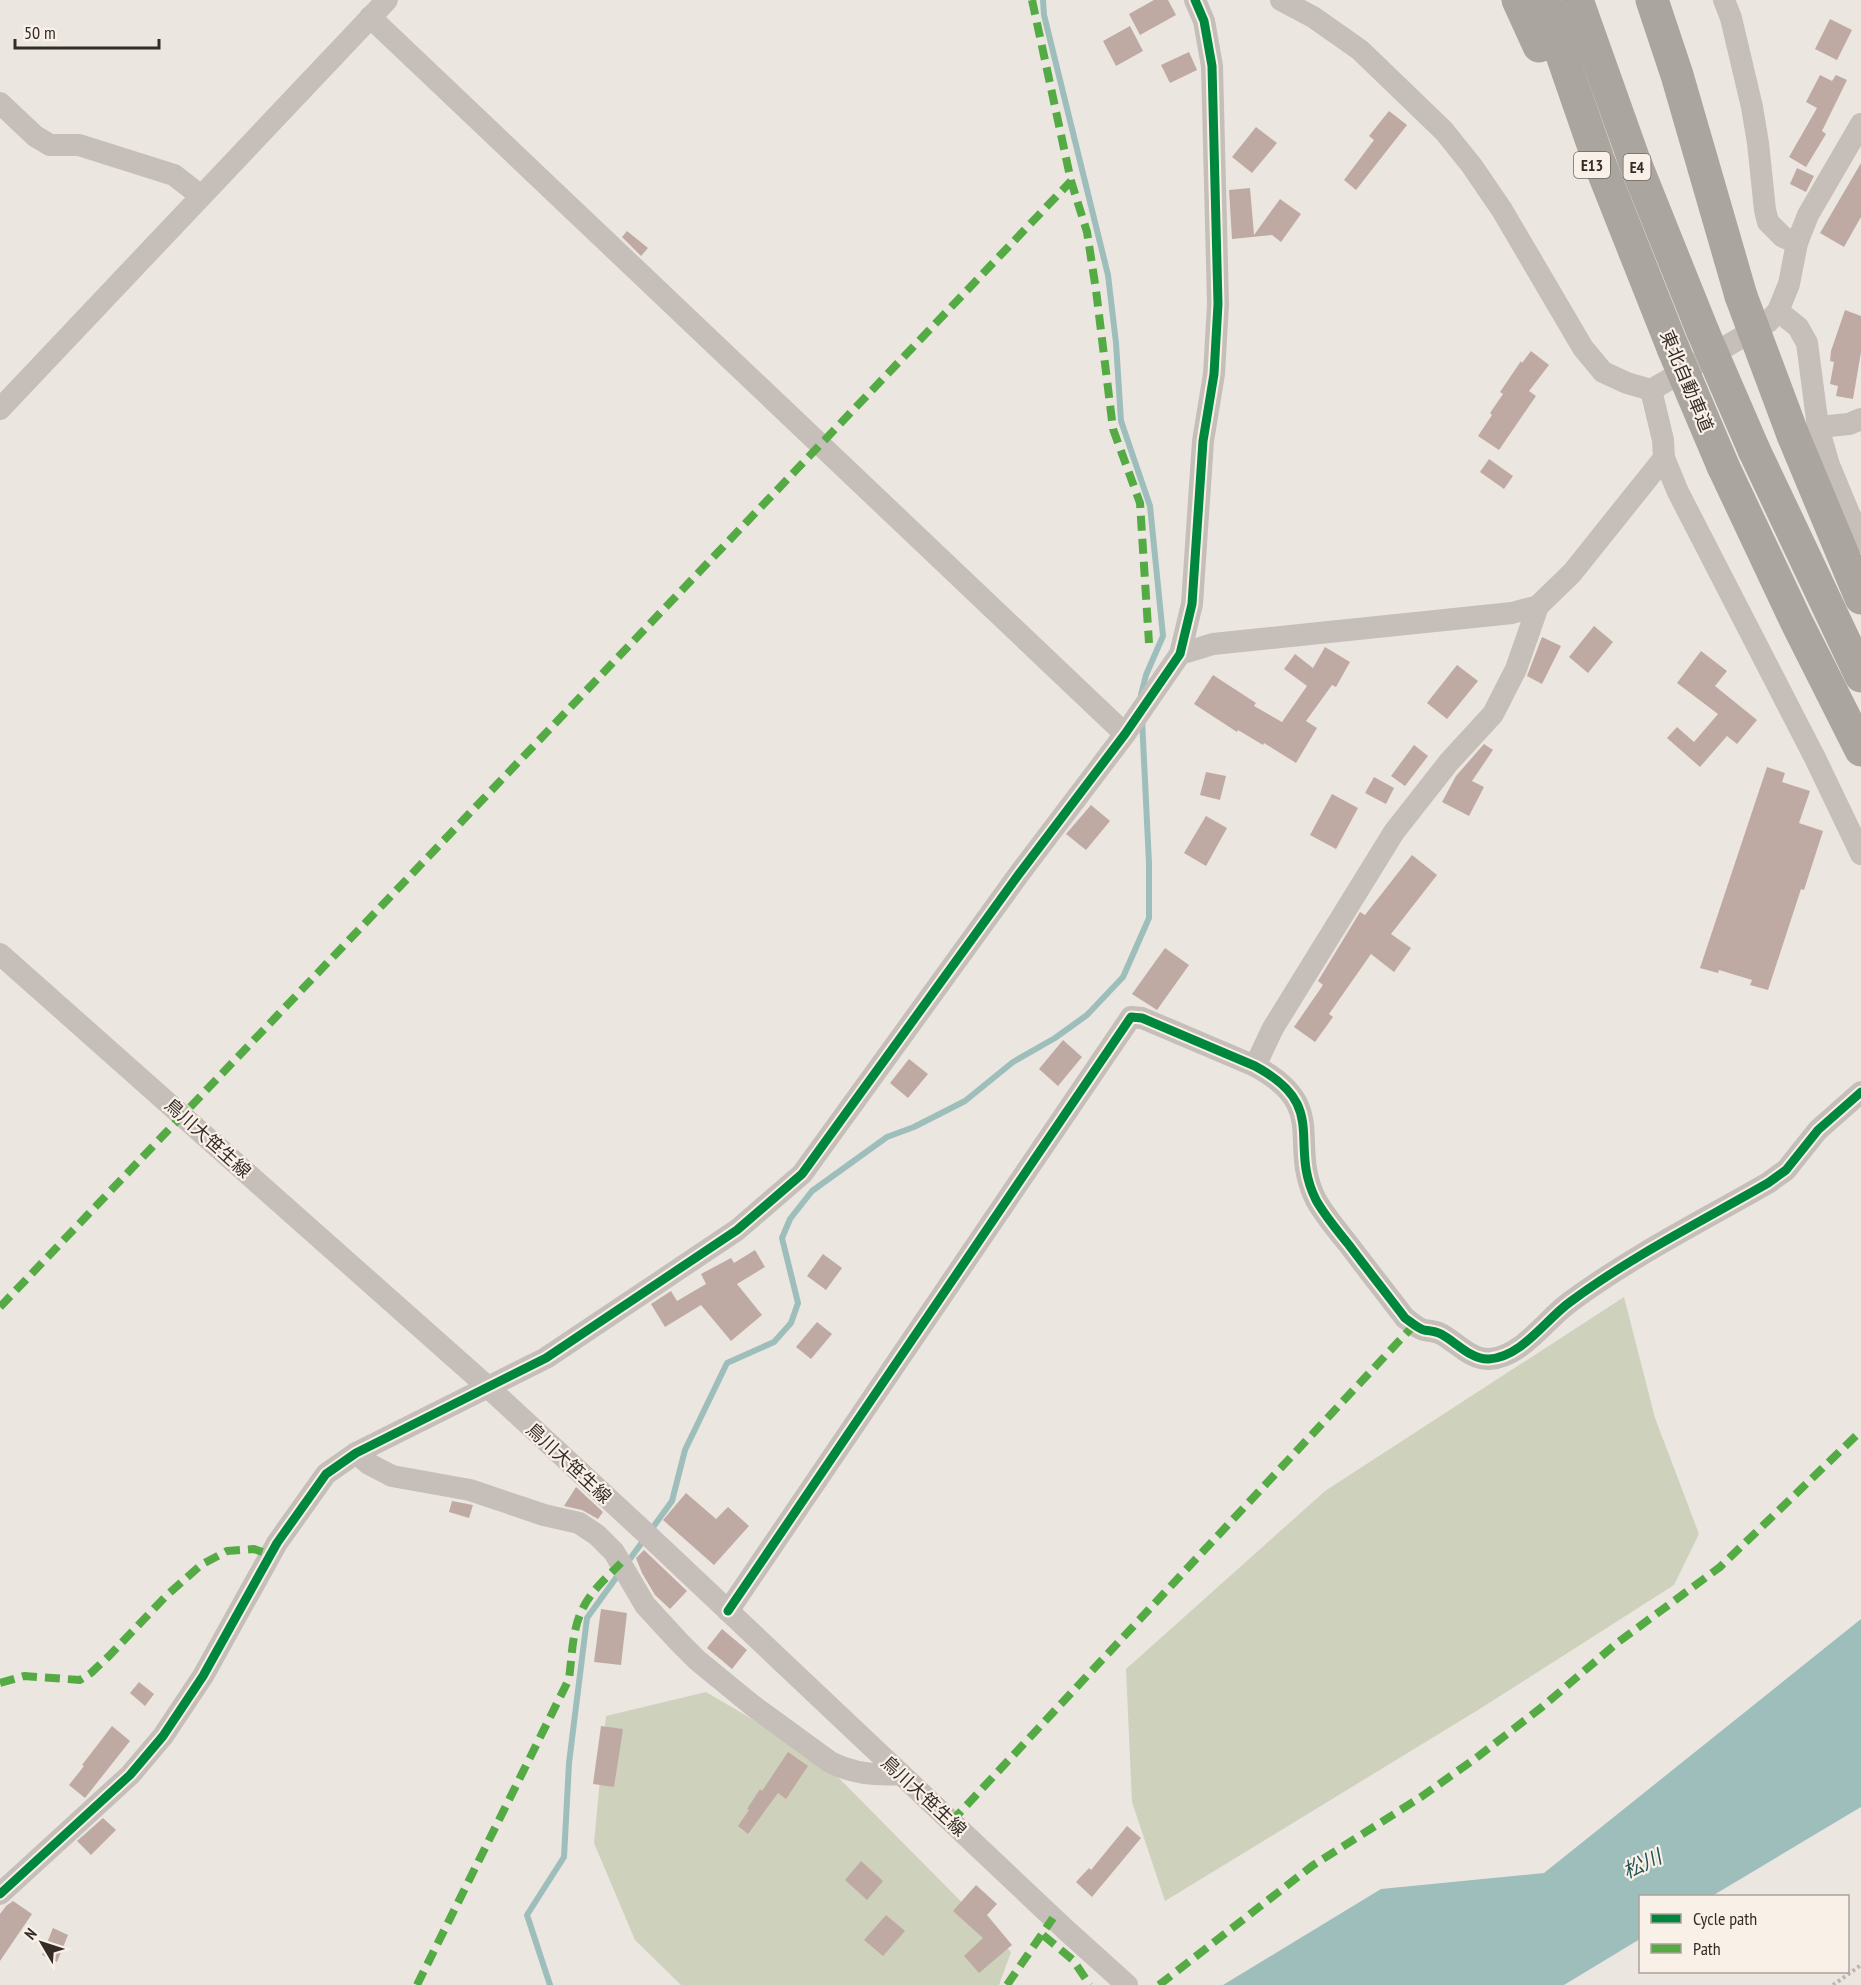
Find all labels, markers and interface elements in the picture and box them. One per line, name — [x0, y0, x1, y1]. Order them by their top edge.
scale bar — [15, 12, 159, 50]
text: 50 m — [24, 21, 56, 44]
road number: E13 — [1574, 152, 1610, 178]
road number: E4 — [1624, 154, 1650, 180]
street label: 東北自動車道 — [1655, 327, 1719, 435]
street label: 鳥川大笹生線 — [160, 1093, 256, 1183]
street label: 鳥川大笹生線 — [522, 1418, 616, 1508]
street label: 鳥川大笹生線 — [877, 1751, 971, 1841]
water label: 松川 — [1618, 1843, 1667, 1884]
legend — [1639, 1895, 1849, 1973]
text: Cycle path — [1693, 1907, 1757, 1930]
north arrow — [12, 1913, 72, 1973]
text: N — [20, 1924, 41, 1943]
text: Path — [1693, 1937, 1721, 1960]

